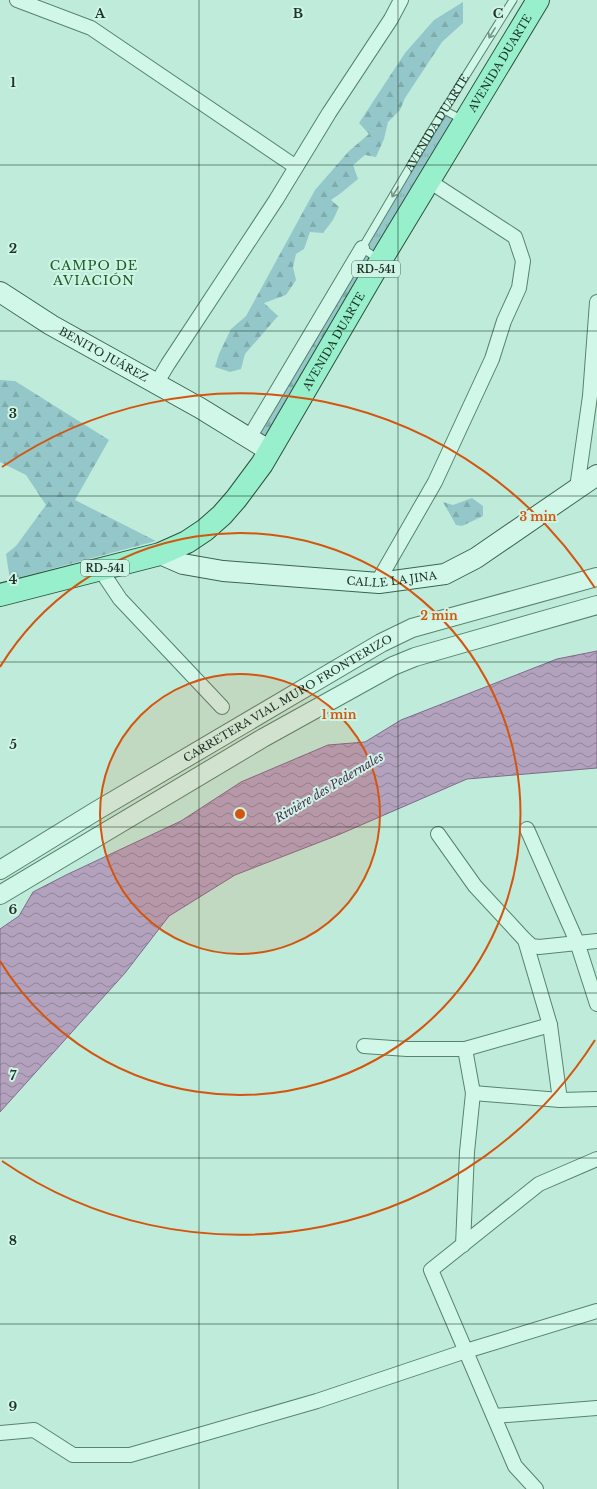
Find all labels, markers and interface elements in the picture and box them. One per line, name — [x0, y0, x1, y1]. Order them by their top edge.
text: A — [94, 5, 106, 22]
text: B — [293, 5, 303, 22]
text: C — [493, 5, 504, 22]
street label: AVENIDA DUARTE — [464, 12, 535, 115]
one-way arrow — [488, 27, 496, 38]
street label: AVENIDA DUARTE — [401, 72, 472, 175]
text: 1 — [10, 74, 16, 91]
one-way arrow — [391, 186, 399, 197]
text: 2 — [9, 240, 17, 257]
district label: CAMPO DE AVIACIÓN — [50, 257, 138, 289]
road number: RD-541 — [352, 261, 400, 277]
street label: AVENIDA DUARTE — [299, 289, 368, 394]
street label: BENITO JUÁREZ — [56, 324, 151, 385]
text: 3 — [9, 405, 17, 422]
text: 3 min — [519, 509, 557, 524]
road number: RD-541 — [81, 560, 129, 576]
street label: CALLE LA JINA — [346, 568, 438, 590]
text: 4 — [9, 571, 18, 588]
text: 2 min — [420, 608, 458, 623]
street label: CARRETERA VIAL MURO FRONTERIZO — [181, 632, 394, 765]
text: 1 min — [322, 707, 357, 722]
text: 5 — [9, 736, 17, 753]
water label: Rivière des Pedernales — [271, 748, 386, 826]
centre of rings — [233, 807, 247, 821]
text: 6 — [9, 901, 18, 918]
text: 7 — [10, 1067, 17, 1084]
text: 8 — [9, 1232, 17, 1249]
text: 9 — [9, 1398, 18, 1415]

